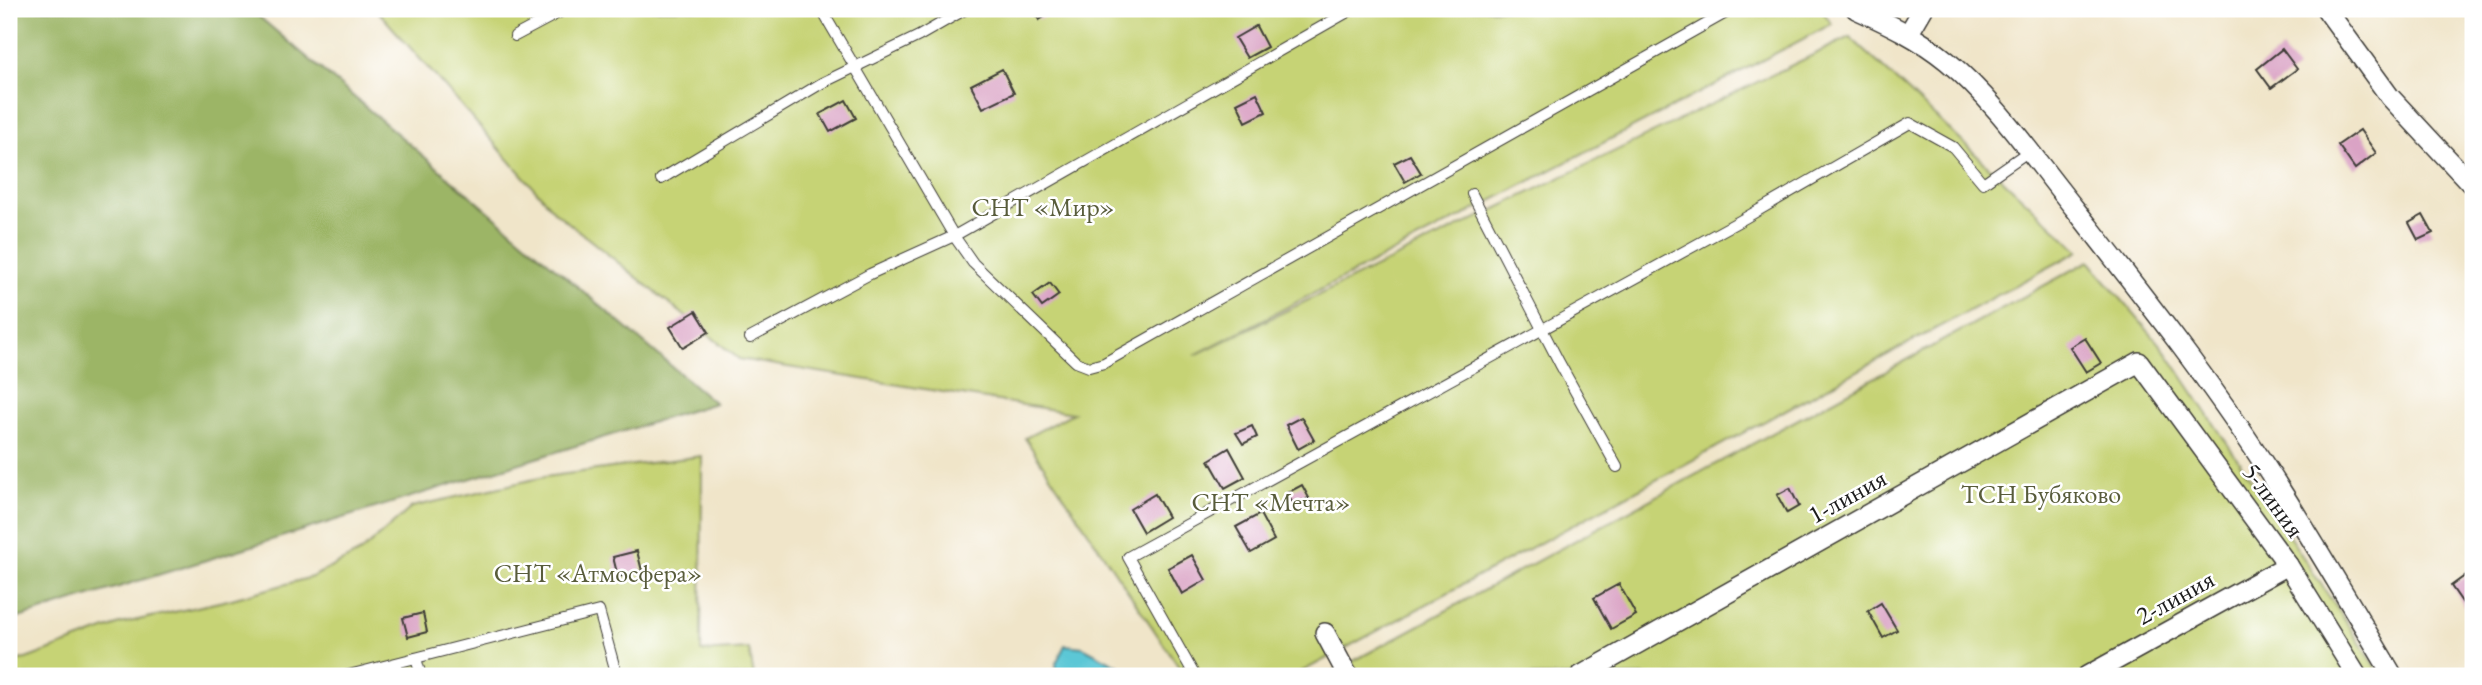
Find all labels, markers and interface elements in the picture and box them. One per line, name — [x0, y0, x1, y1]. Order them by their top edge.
park label: СНТ «Мир» — [971, 190, 1115, 224]
street label: 5-линия — [2235, 456, 2313, 544]
street label: 1-линия — [1802, 461, 1892, 531]
park label: ТСН Бубяково — [1961, 477, 2121, 511]
park label: СНТ «Мечта» — [1192, 485, 1350, 519]
park label: СНТ «Атмосфера» — [494, 556, 702, 590]
street label: 2-линия — [2130, 562, 2220, 632]

